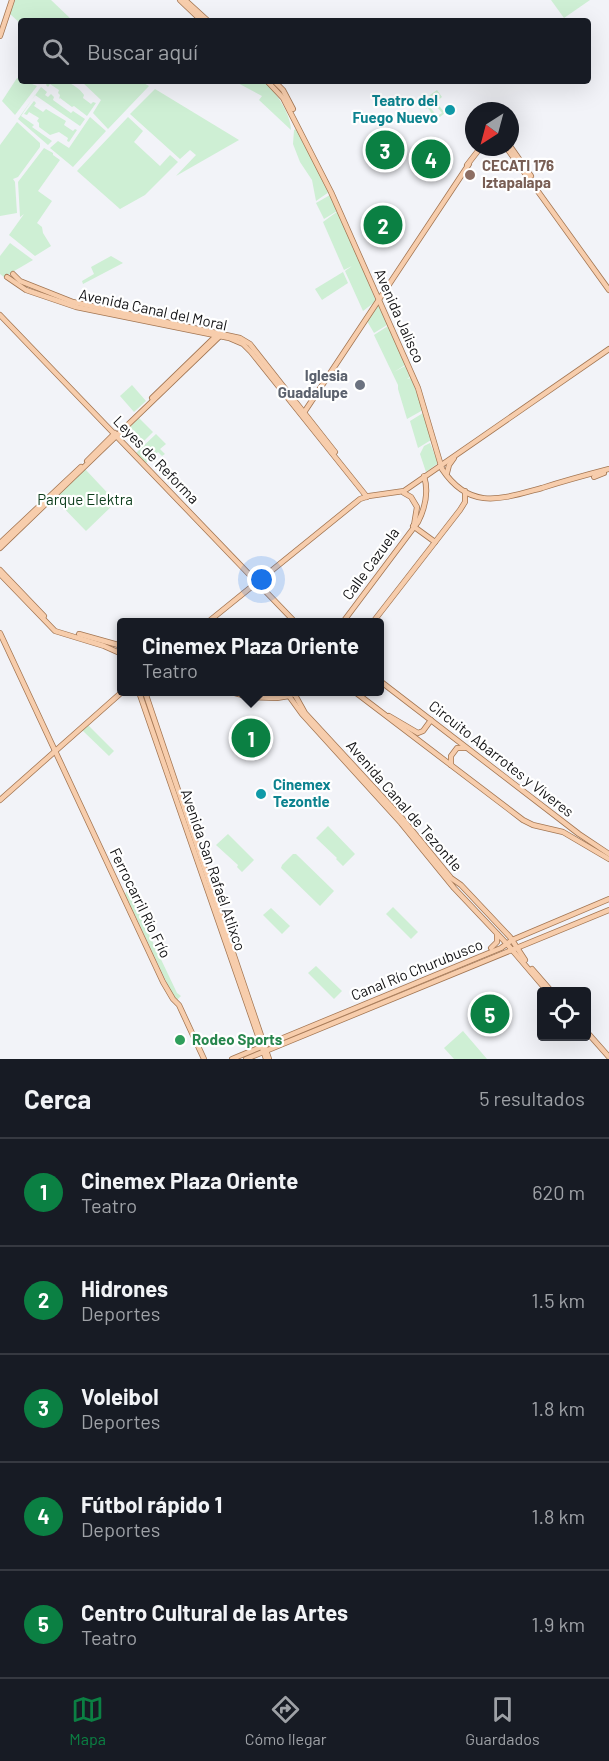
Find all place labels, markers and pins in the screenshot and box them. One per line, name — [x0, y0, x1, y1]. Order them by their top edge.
place label: Teatro del Fuego Nuevo — [352, 91, 438, 126]
marker: Teatro del Fuego Nuevo — [443, 103, 457, 117]
pin: 3 — [366, 128, 404, 172]
pin: 4 — [412, 136, 450, 182]
place label: CECATI 176 Iztapalapa — [482, 156, 554, 191]
marker: CECATI 176 Iztapalapa — [463, 168, 477, 182]
pin: 2 — [364, 202, 403, 248]
place label: Iglesia Guadalupe — [278, 366, 348, 401]
marker: Iglesia Guadalupe — [353, 378, 367, 392]
pin: 1 — [232, 716, 270, 760]
place label: Cinemex Tezontle — [273, 775, 331, 810]
marker: Cinemex Tezontle — [254, 787, 268, 801]
pin: 5 — [470, 992, 510, 1036]
place label: Rodeo Sports — [192, 1030, 283, 1048]
marker: Rodeo Sports — [173, 1033, 187, 1047]

